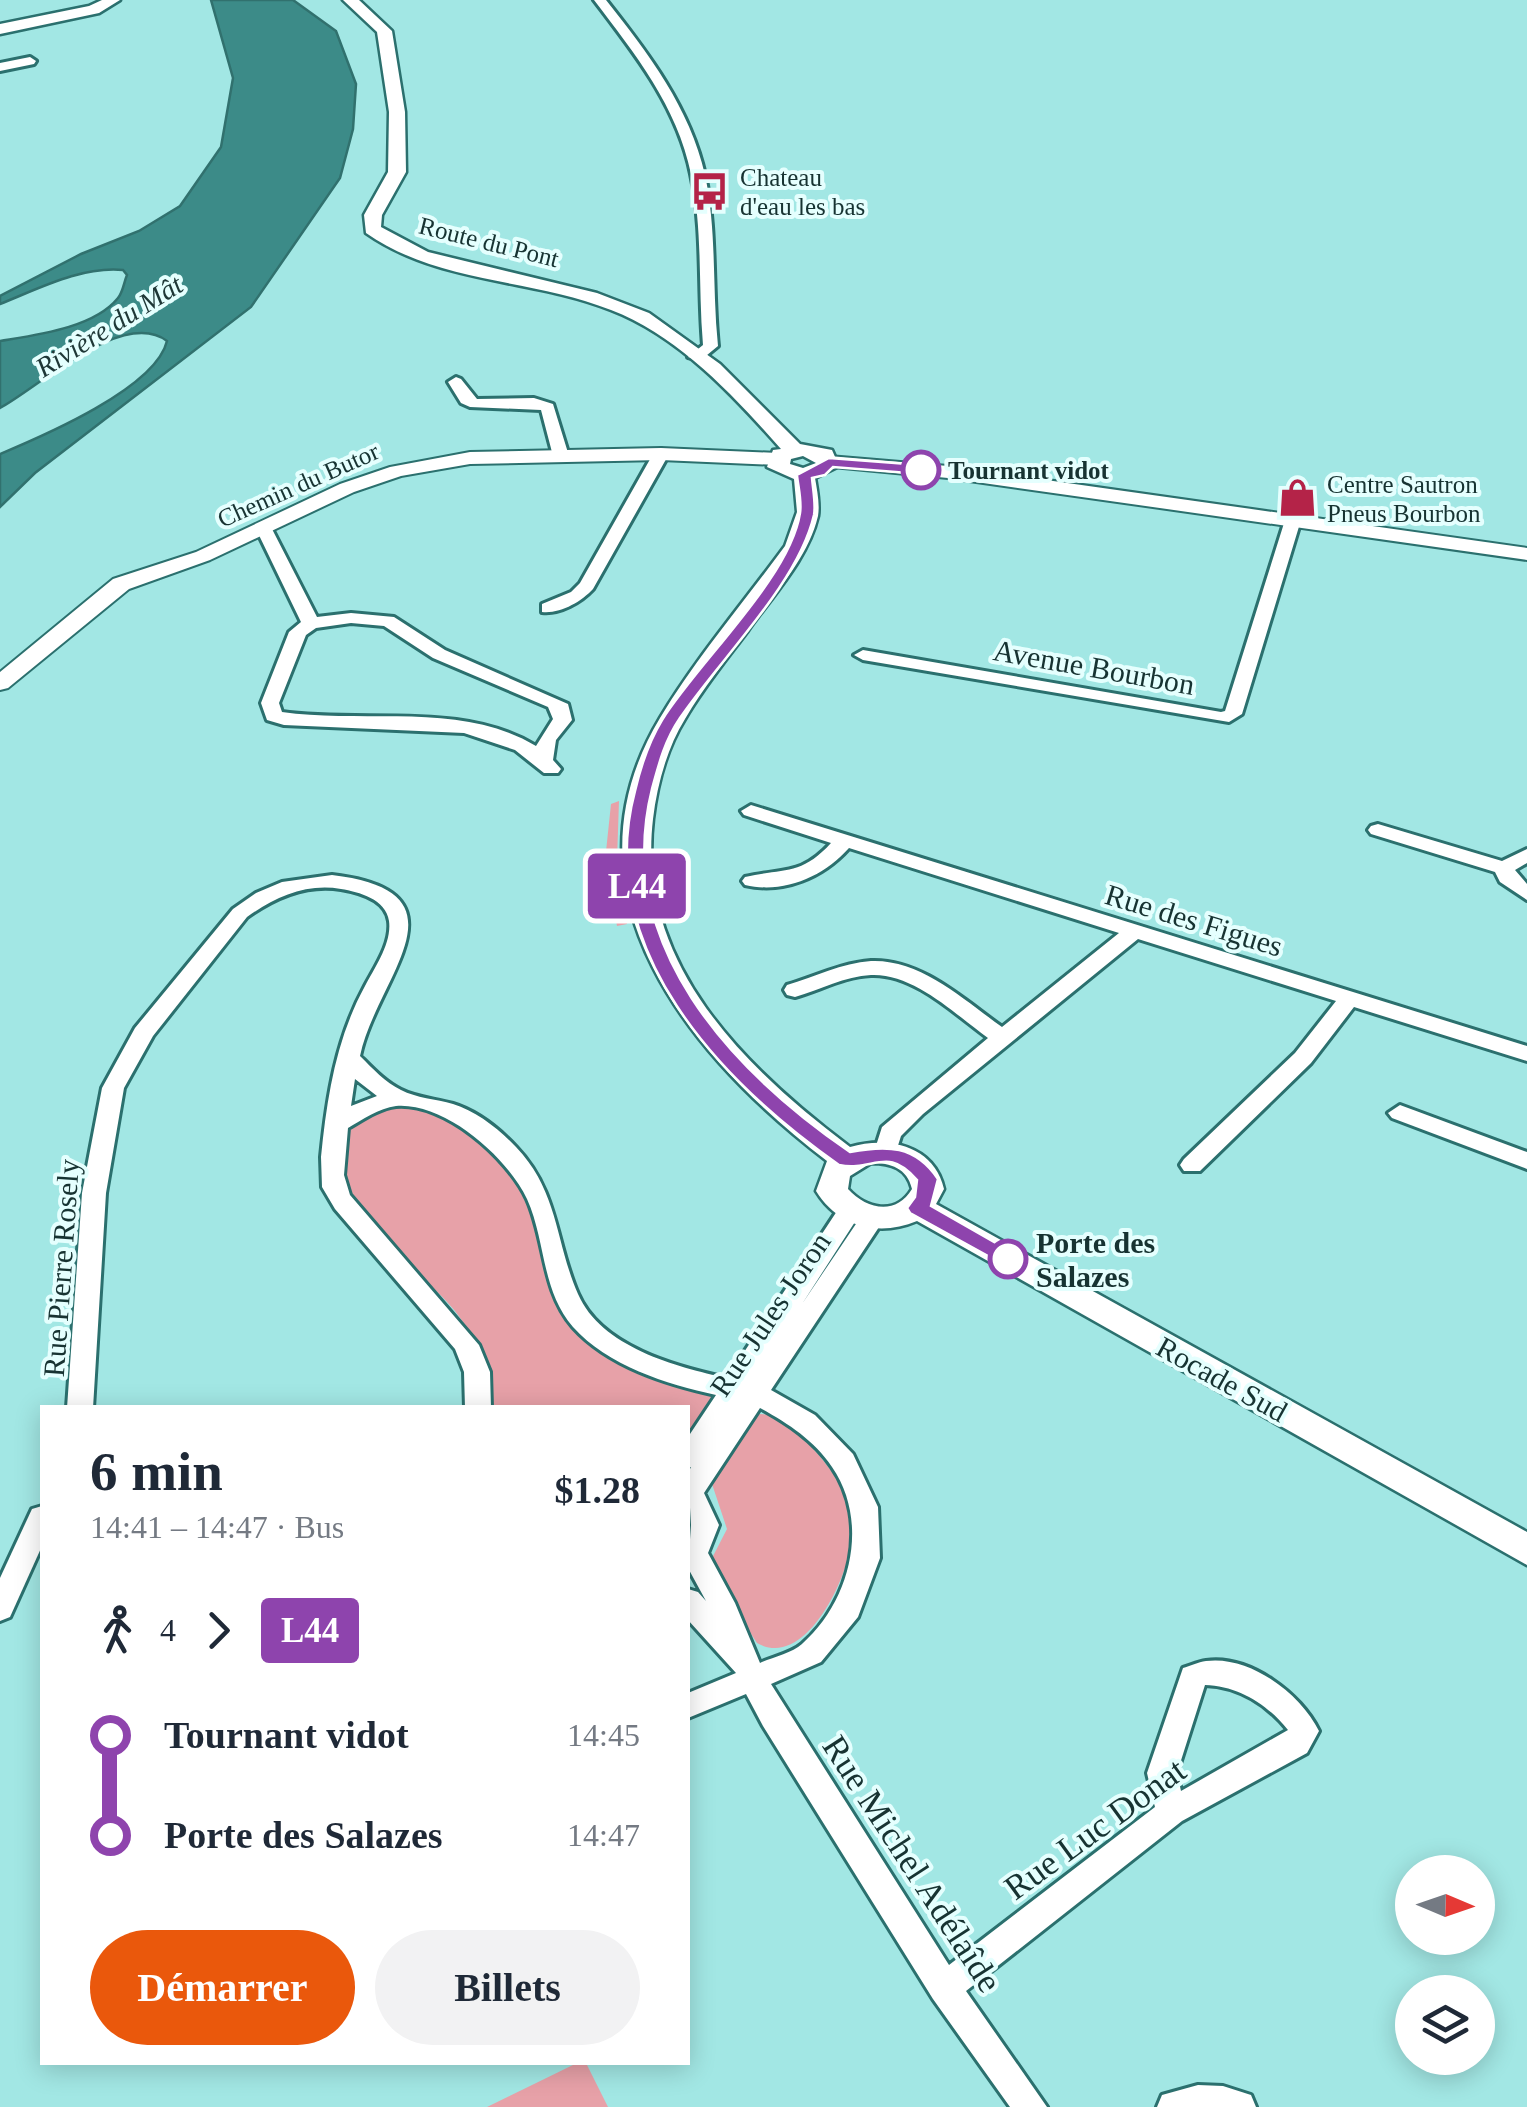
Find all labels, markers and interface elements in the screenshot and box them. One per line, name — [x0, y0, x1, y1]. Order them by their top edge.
place label: Chateau d'eau les bas — [740, 164, 865, 220]
bus stop icon: Chateau d'eau les bas — [689, 170, 731, 212]
street label: Route du Pont — [416, 212, 562, 272]
water label: Rivière du Mât — [29, 268, 189, 384]
street label: Chemin du Butor — [213, 437, 383, 533]
marker: Tournant vidot — [902, 451, 940, 489]
place label: Tournant vidot — [948, 457, 1110, 484]
place label: Centre Sautron Pneus Bourbon — [1327, 471, 1481, 527]
shop icon: Centre Sautron Pneus Bourbon — [1276, 477, 1318, 519]
street label: Avenue Bourbon — [991, 633, 1197, 701]
line badge: L44 — [580, 854, 694, 918]
text: L44 — [608, 867, 666, 906]
street label: Rue des Figues — [1102, 877, 1286, 963]
street label: Rue Pierre Rosely — [37, 1158, 85, 1378]
street label: Rue Jules Joron — [703, 1226, 837, 1402]
place label: Porte des Salazes — [1036, 1226, 1155, 1293]
marker: Porte des Salazes — [989, 1240, 1027, 1278]
street label: Rocade Sud — [1151, 1330, 1293, 1428]
text: 6 min — [90, 1441, 223, 1502]
text: $1.28 — [555, 1469, 640, 1511]
text: 14:41 – 14:47 · Bus — [90, 1509, 344, 1545]
icon: walk — [90, 1603, 145, 1658]
icon: forward — [191, 1603, 246, 1658]
text: L44 — [281, 1611, 339, 1650]
text: 4 — [160, 1612, 176, 1648]
text: Tournant vidot — [164, 1714, 409, 1756]
text: 14:45 — [567, 1717, 640, 1753]
street label: Rue Michel Adélaîde — [815, 1729, 1009, 1999]
street label: Rue Luc Donat — [997, 1750, 1193, 1908]
text: Porte des Salazes — [164, 1814, 443, 1856]
text: 14:47 — [567, 1817, 640, 1853]
north arrow — [1395, 1855, 1495, 1955]
map controls — [1395, 1855, 1495, 2075]
button: Démarrer — [90, 1930, 355, 2045]
button: Billets — [375, 1930, 640, 2045]
button: layers — [1395, 1975, 1495, 2075]

